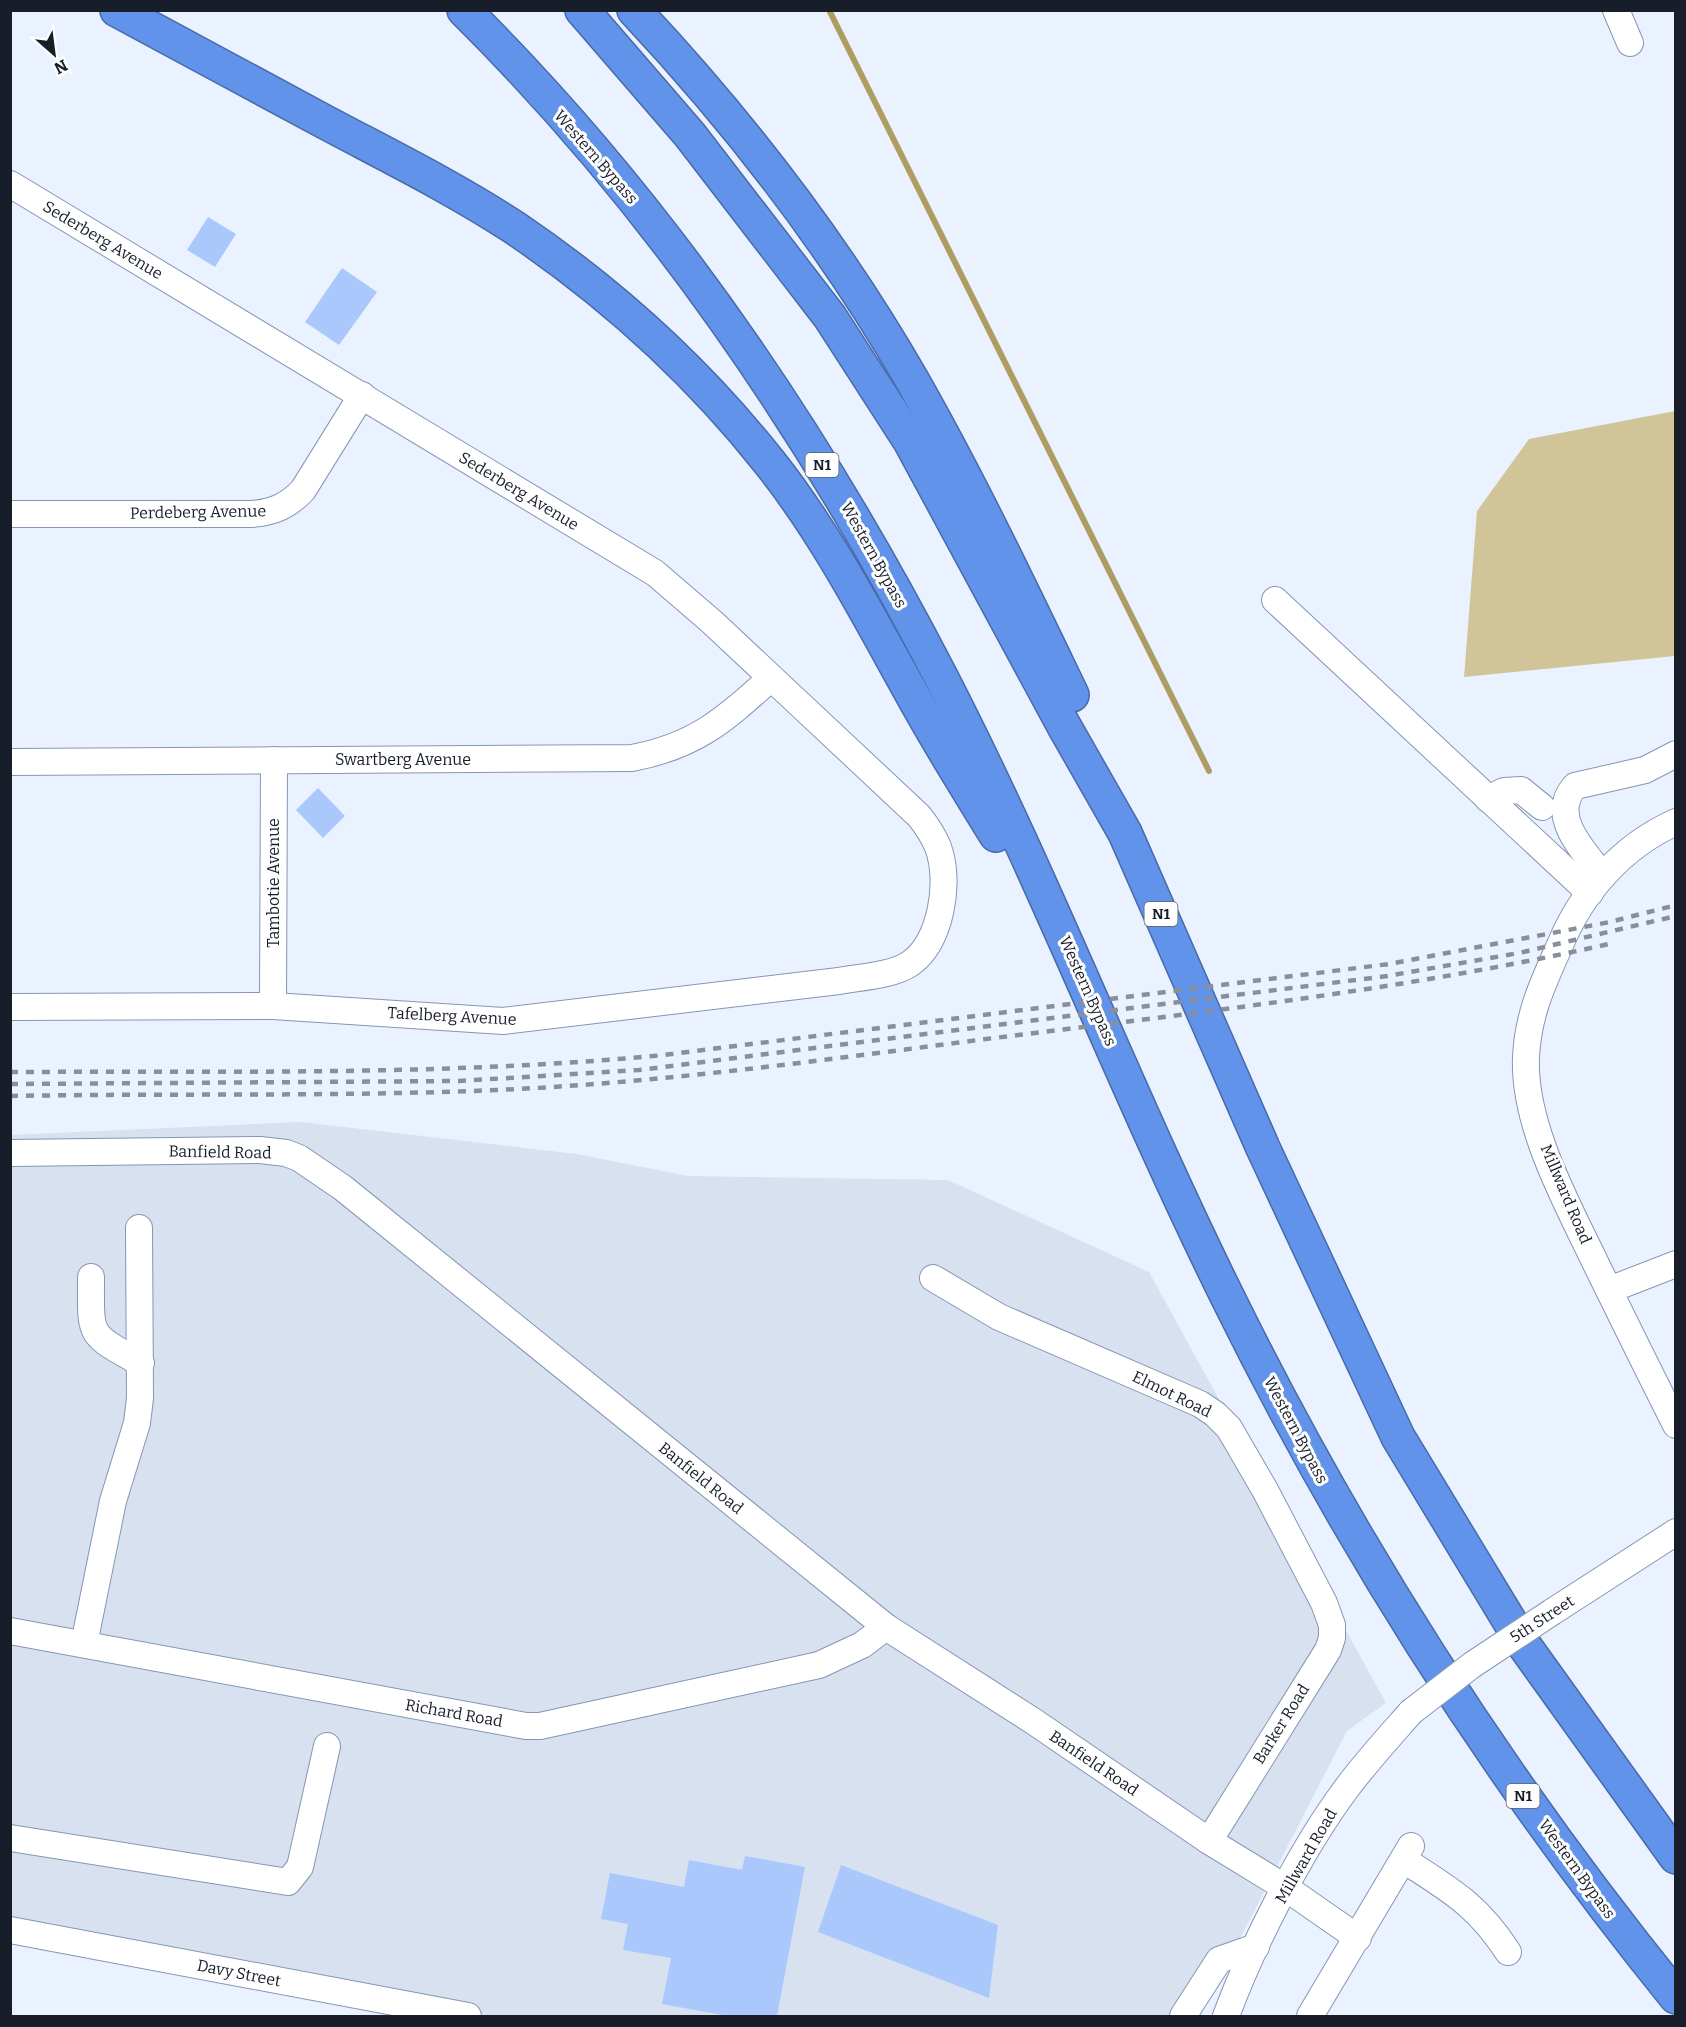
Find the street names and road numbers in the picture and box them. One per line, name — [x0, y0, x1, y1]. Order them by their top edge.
street label: Western Bypass — [550, 106, 642, 208]
street label: Sederberg Avenue — [40, 197, 166, 283]
street label: Sederberg Avenue — [456, 448, 582, 534]
road number: N1 — [806, 453, 838, 477]
street label: Western Bypass — [837, 499, 911, 611]
street label: Perdeberg Avenue — [130, 501, 266, 523]
street label: Swartberg Avenue — [335, 750, 471, 769]
street label: Tambotie Avenue — [264, 818, 283, 948]
road number: N1 — [1144, 902, 1178, 926]
street label: Western Bypass — [1055, 933, 1121, 1049]
street label: Tafelberg Avenue — [387, 1003, 517, 1029]
street label: Millward Road — [1537, 1141, 1596, 1247]
street label: Banfield Road — [168, 1142, 272, 1162]
street label: Elmot Road — [1129, 1367, 1215, 1422]
street label: Western Bypass — [1260, 1373, 1332, 1487]
street label: Banfield Road — [655, 1438, 747, 1518]
street label: 5th Street — [1506, 1591, 1578, 1647]
street label: Barker Road — [1249, 1680, 1313, 1767]
street label: Richard Road — [404, 1695, 505, 1731]
street label: Banfield Road — [1046, 1726, 1142, 1800]
road number: N1 — [1506, 1784, 1540, 1808]
street label: Millward Road — [1271, 1805, 1341, 1907]
street label: Western Bypass — [1535, 1816, 1619, 1922]
street label: Davy Street — [195, 1956, 283, 1990]

